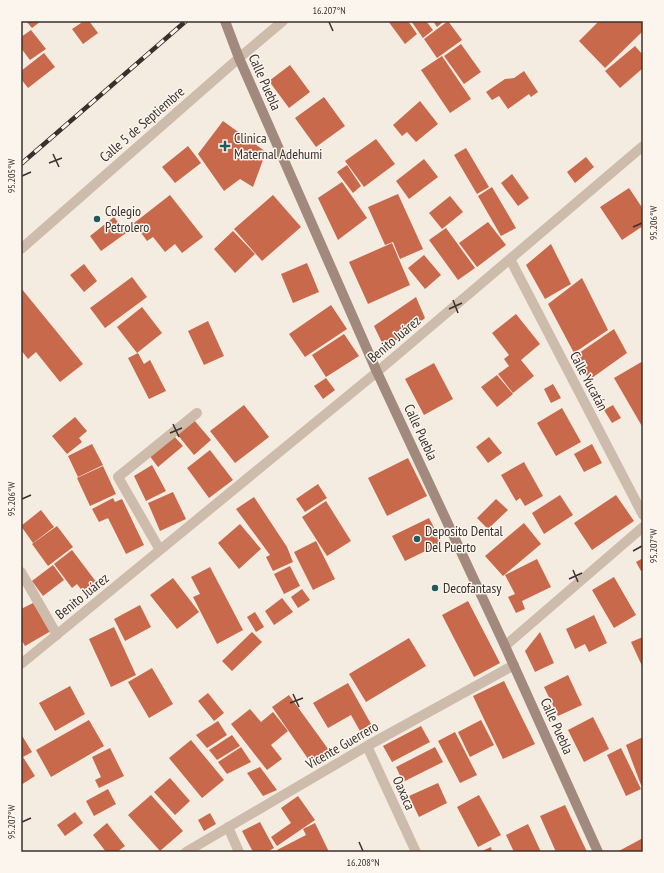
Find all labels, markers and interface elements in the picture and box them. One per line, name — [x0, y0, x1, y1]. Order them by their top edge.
text: 16.207°N — [312, 4, 346, 17]
street label: Calle Puebla — [245, 51, 285, 113]
street label: Calle 5 de Septiembre — [96, 82, 188, 166]
place label: Clinica Maternal Adehumi — [234, 129, 322, 163]
marker: Clinica Maternal Adehumi — [219, 140, 231, 152]
text: 95.205°W — [5, 159, 18, 193]
place label: Colegio Petrolero — [105, 202, 149, 236]
text: 95.206°W — [647, 206, 660, 240]
marker: Colegio Petrolero — [92, 214, 102, 224]
street label: Benito Juárez — [364, 312, 424, 366]
street label: Calle Yucatán — [566, 348, 612, 414]
street label: Calle Puebla — [400, 401, 442, 463]
text: 95.206°W — [5, 482, 18, 516]
place label: Deposito Dental Del Puerto — [425, 522, 504, 556]
text: 95.207°W — [647, 529, 660, 563]
marker: Deposito Dental Del Puerto — [412, 534, 422, 544]
street label: Benito Juárez — [51, 569, 113, 623]
place label: Decofantasy — [443, 579, 502, 597]
marker: Decofantasy — [430, 583, 440, 593]
street label: Calle Puebla — [537, 695, 577, 757]
street label: Vicente Guerrero — [302, 717, 381, 773]
street label: Oaxaca — [389, 773, 419, 813]
text: 95.207°W — [5, 805, 18, 839]
text: 16.208°N — [346, 856, 380, 869]

